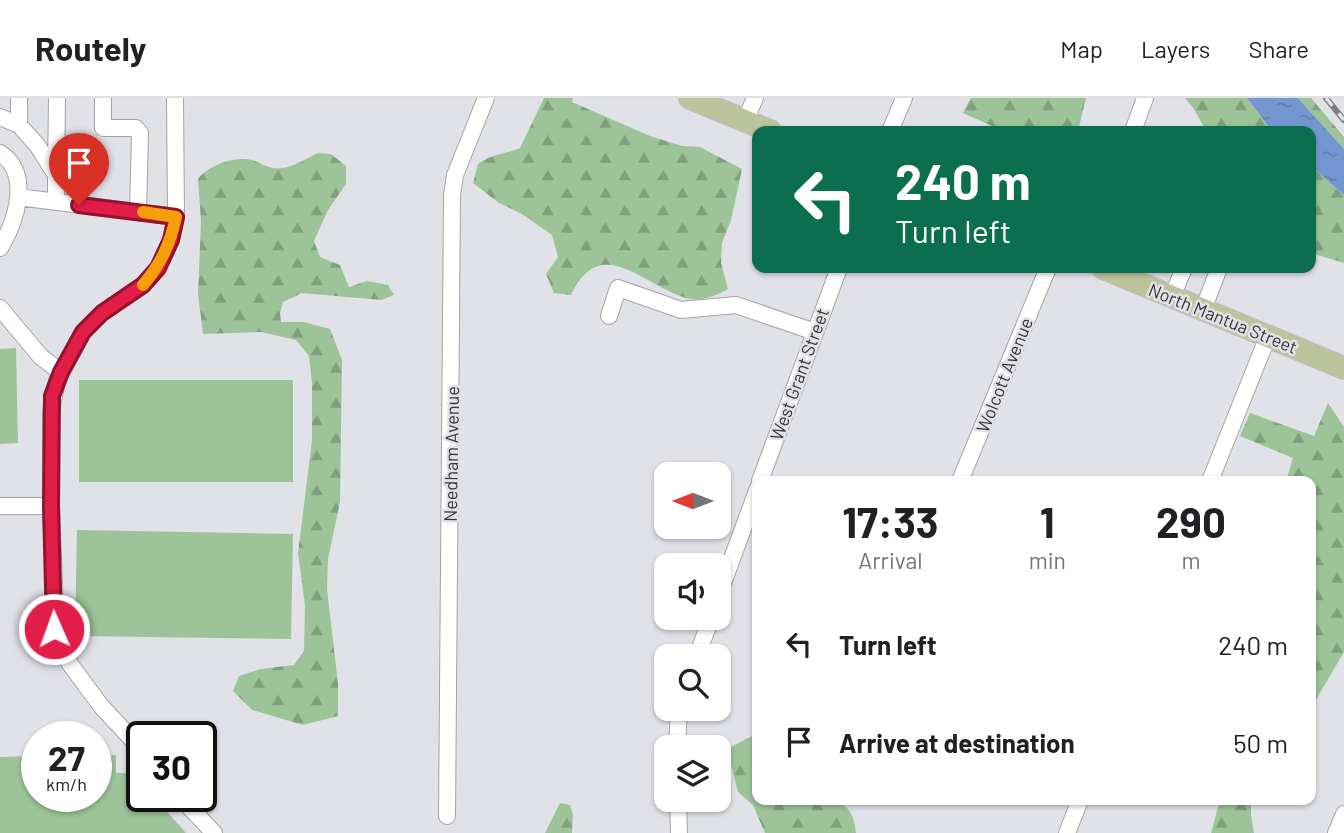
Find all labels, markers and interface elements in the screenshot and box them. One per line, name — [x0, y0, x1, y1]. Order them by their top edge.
text: Routely — [35, 28, 146, 68]
text: Map — [1060, 34, 1103, 63]
text: Layers — [1141, 34, 1210, 63]
text: Share — [1248, 34, 1309, 63]
pin — [49, 133, 109, 205]
icon: arrive — [60, 144, 98, 182]
text: 240 m — [895, 151, 1031, 210]
icon: left — [780, 154, 871, 245]
text: Turn left — [895, 211, 1012, 249]
street label: North Mantua Street — [1145, 278, 1301, 358]
street label: West Grant Street — [765, 305, 833, 443]
street label: Wolcott Avenue — [971, 314, 1037, 436]
street label: Needham Avenue — [439, 386, 463, 522]
north arrow — [654, 462, 732, 539]
map controls — [654, 462, 731, 812]
text: 17:33 — [842, 496, 939, 546]
text: 1 — [1040, 496, 1055, 546]
text: 290 — [1156, 496, 1226, 546]
text: Arrival — [858, 546, 922, 574]
text: min — [1029, 546, 1066, 574]
text: m — [1181, 546, 1200, 574]
button: sound — [654, 553, 731, 630]
position arrow — [17, 592, 91, 666]
icon: left — [780, 625, 818, 663]
text: Turn left — [839, 629, 937, 660]
text: 240 m — [1218, 629, 1288, 660]
button: search — [654, 644, 731, 721]
speed limit sign: 30 — [126, 721, 217, 812]
icon: arrive — [780, 723, 818, 761]
text: Arrive at destination — [839, 727, 1075, 758]
text: 50 m — [1233, 727, 1288, 758]
button: layers — [654, 735, 731, 812]
text: 27 — [48, 736, 85, 778]
text: km/h — [46, 773, 87, 795]

